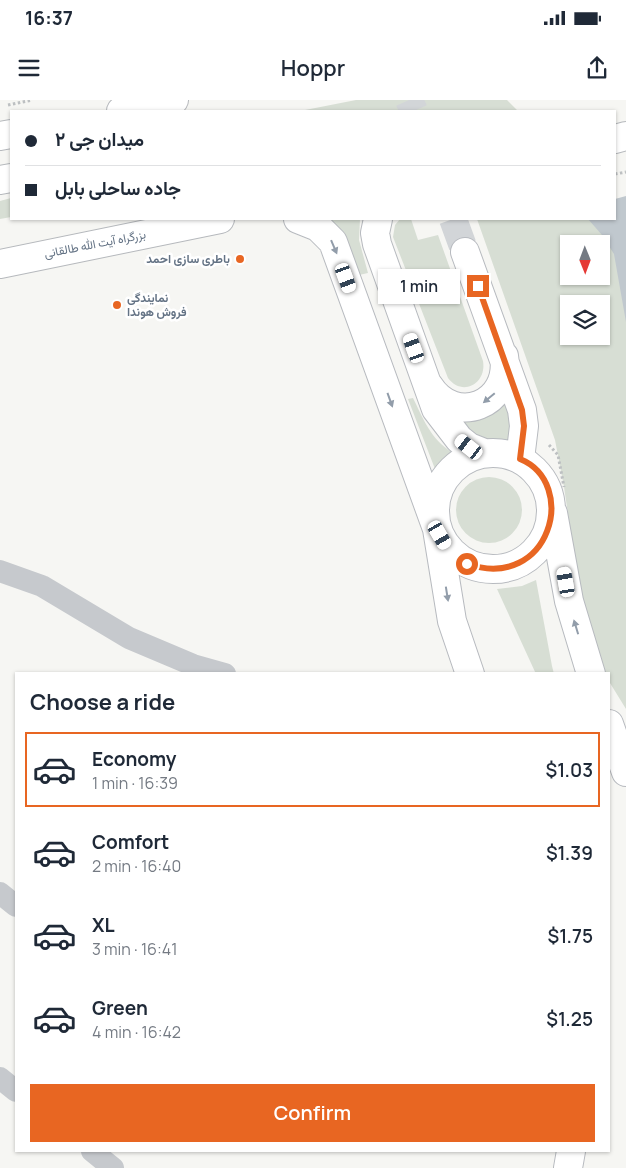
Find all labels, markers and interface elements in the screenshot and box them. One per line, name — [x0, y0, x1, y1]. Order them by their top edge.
text: 16:37 — [25, 5, 73, 31]
text: Hoppr — [281, 53, 345, 83]
icon: menu — [15, 54, 43, 82]
icon: share — [583, 54, 611, 82]
text: میدان جی ۲ — [55, 126, 144, 152]
text: جاده ساحلی بابل — [55, 175, 181, 201]
street label: بزرگراه آیت الله طالقانی — [43, 225, 147, 262]
north arrow — [560, 235, 610, 285]
map controls — [560, 235, 610, 345]
one-way arrow — [331, 240, 339, 254]
place label: باطری سازی احمد — [146, 250, 230, 267]
marker: باطری سازی احمد — [234, 253, 246, 265]
car — [333, 261, 358, 295]
callout: 1 min — [378, 268, 460, 304]
text: 1 min — [400, 275, 438, 297]
route end — [467, 275, 489, 297]
place label: نمایندگی فروش هوندا — [127, 289, 187, 320]
button: layers — [560, 295, 610, 345]
marker: نمایندگی فروش هوندا — [111, 299, 123, 311]
car — [401, 331, 426, 365]
one-way arrow — [483, 392, 496, 403]
one-way arrow — [386, 393, 394, 408]
car — [452, 432, 485, 462]
car — [426, 518, 453, 552]
route start — [456, 553, 478, 575]
car — [556, 566, 575, 598]
one-way arrow — [444, 587, 452, 603]
one-way arrow — [572, 620, 580, 635]
text: Choose a ride — [30, 687, 175, 717]
text: Economy — [92, 746, 176, 772]
icon: car — [32, 747, 77, 792]
text: $1.03 — [546, 757, 593, 783]
text: 1 min · 16:39 — [92, 772, 178, 794]
text: Comfort — [92, 829, 169, 855]
icon: car — [32, 830, 77, 875]
text: $1.39 — [546, 840, 593, 866]
text: 2 min · 16:40 — [92, 855, 181, 877]
text: XL — [92, 912, 115, 938]
icon: car — [32, 913, 77, 958]
text: $1.75 — [548, 923, 593, 949]
text: 3 min · 16:41 — [92, 938, 178, 960]
text: Green — [92, 995, 148, 1021]
icon: car — [32, 996, 77, 1041]
text: $1.25 — [546, 1006, 593, 1032]
text: 4 min · 16:42 — [92, 1021, 181, 1043]
button: Confirm — [30, 1084, 595, 1142]

